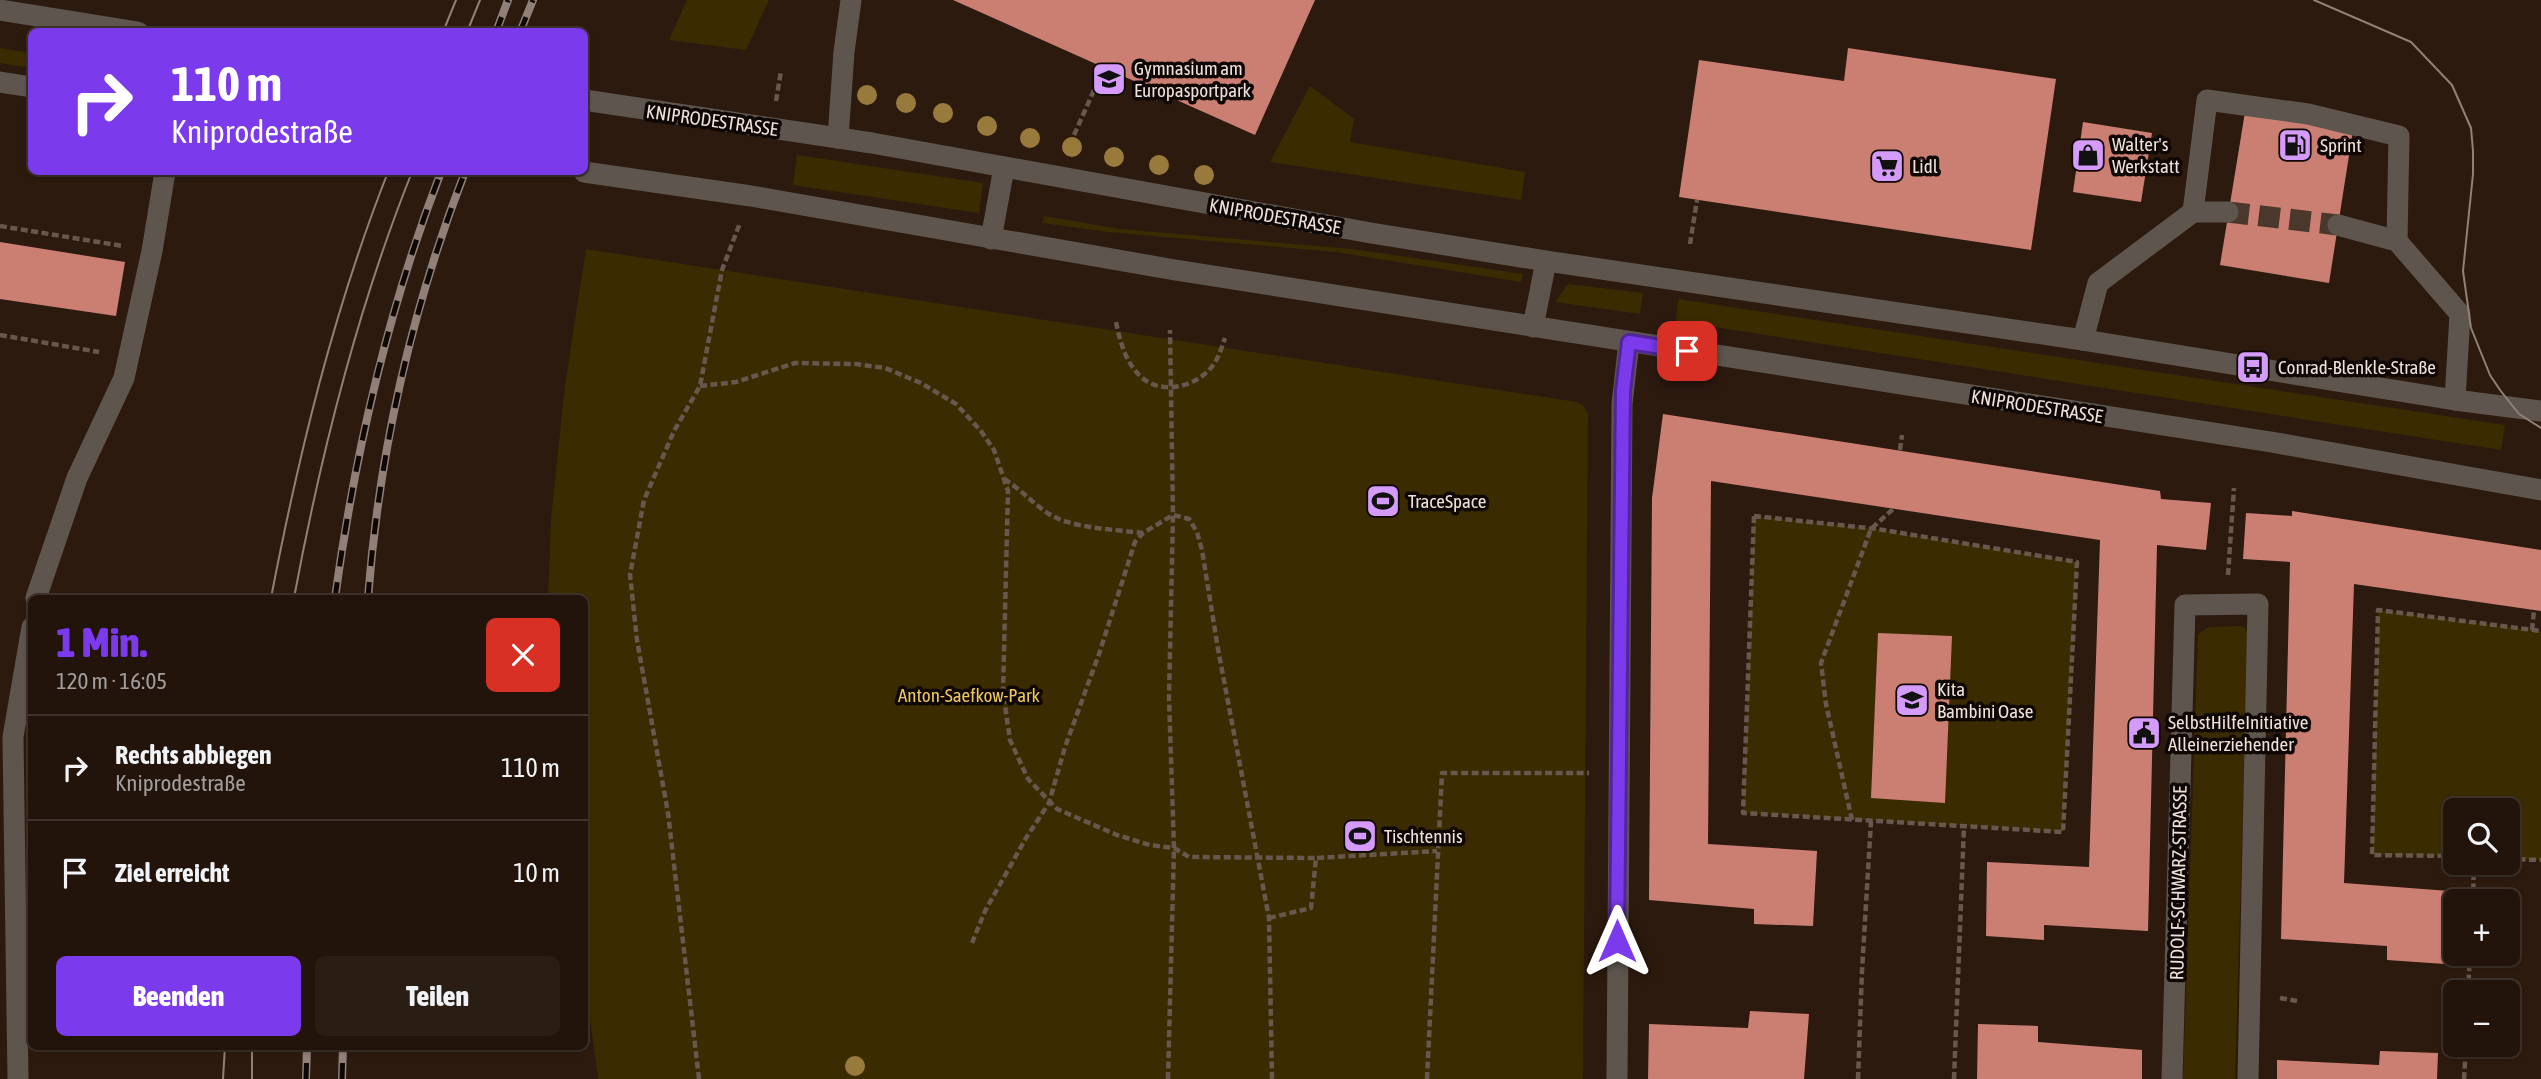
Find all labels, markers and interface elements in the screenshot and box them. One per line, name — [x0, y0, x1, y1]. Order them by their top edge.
text: 110 m — [171, 55, 282, 111]
icon: right — [56, 56, 147, 147]
place label: Gymnasium am Europasportpark — [1134, 57, 1252, 101]
school or university icon: Gymnasium am Europasportpark — [1090, 60, 1128, 98]
street label: KNIPRODESTRASSE — [645, 100, 779, 140]
text: Kniprodestraße — [171, 113, 353, 150]
fuel station icon: Sprint — [2276, 126, 2314, 164]
place label: Walter's Werkstatt — [2112, 133, 2180, 177]
place label: Sprint — [2320, 134, 2362, 156]
shop icon: Walter's Werkstatt — [2069, 136, 2107, 174]
supermarket icon: Lidl — [1868, 147, 1906, 185]
place label: Lidl — [1912, 155, 1938, 177]
street label: KNIPRODESTRASSE — [1208, 194, 1342, 238]
pin — [1657, 321, 1717, 381]
icon: arrive — [1668, 332, 1706, 370]
bus stop icon: Conrad-Blenkle-Straße — [2234, 348, 2272, 386]
place label: Conrad-Blenkle-Straße — [2278, 356, 2436, 378]
street label: KNIPRODESTRASSE — [1970, 385, 2104, 427]
sports icon: TraceSpace — [1364, 482, 1402, 520]
place label: TraceSpace — [1408, 490, 1486, 512]
text: 1 Min. — [56, 618, 147, 666]
button: close — [486, 618, 560, 692]
text: 120 m · 16:05 — [56, 668, 167, 694]
place label: Kita Bambini Oase — [1937, 678, 2033, 722]
school or university icon: Kita Bambini Oase — [1893, 681, 1931, 719]
park label: Anton-Saefkow-Park — [898, 684, 1041, 706]
place label: SelbstHilfeInitiative Alleinerziehender — [2168, 711, 2308, 755]
public building icon: SelbstHilfeInitiative Alleinerziehender — [2125, 714, 2163, 752]
text: Rechts abbiegen — [115, 740, 272, 770]
icon: right — [56, 749, 94, 787]
text: 110 m — [501, 753, 560, 783]
text: Kniprodestraße — [115, 770, 246, 796]
street label: RUDOLF-SCHWARZ-STRASSE — [2165, 786, 2191, 980]
map controls — [2443, 798, 2520, 1057]
button: search — [2443, 798, 2520, 875]
sports icon: Tischtennis — [1341, 817, 1379, 855]
place label: Tischtennis — [1384, 825, 1463, 847]
icon: arrive — [56, 854, 94, 892]
text: Ziel erreicht — [115, 858, 230, 888]
text: 10 m — [513, 858, 560, 888]
button: + — [2443, 889, 2520, 966]
position arrow — [1580, 904, 1654, 978]
button: Beenden — [56, 956, 301, 1036]
button: Teilen — [315, 956, 560, 1036]
button: − — [2443, 980, 2520, 1057]

